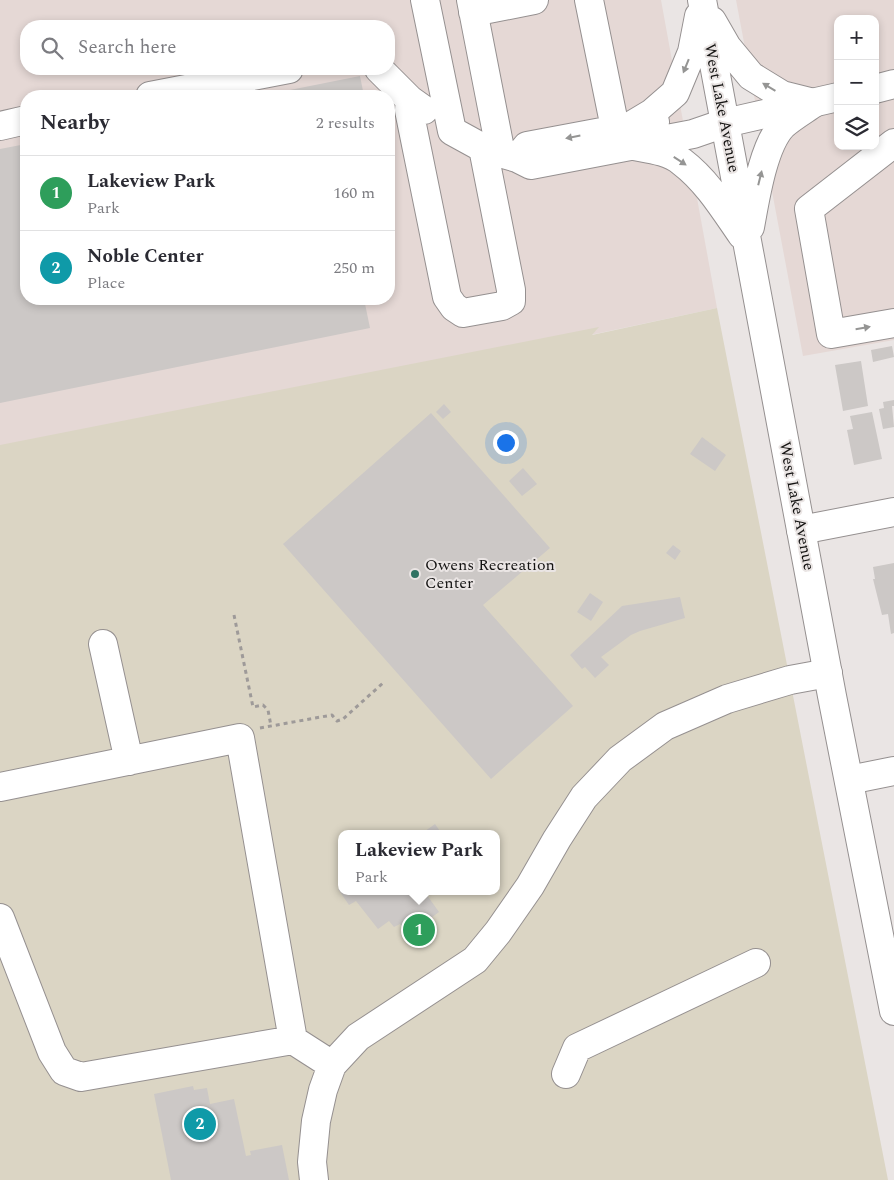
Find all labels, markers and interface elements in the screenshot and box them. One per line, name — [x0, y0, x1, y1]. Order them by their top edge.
map controls — [834, 15, 879, 150]
button: + — [834, 15, 879, 60]
search box — [20, 20, 395, 75]
text: Search here — [78, 33, 177, 62]
icon: search — [38, 34, 66, 62]
street label: West Lake Avenue — [698, 42, 746, 174]
one-way arrow — [682, 59, 690, 73]
button: − — [834, 60, 879, 105]
one-way arrow — [762, 82, 775, 91]
button: layers — [834, 105, 879, 150]
text: Nearby — [40, 107, 110, 139]
text: 2 results — [316, 111, 375, 135]
one-way arrow — [565, 133, 581, 141]
one-way arrow — [673, 157, 686, 166]
text: Lakeview Park — [87, 167, 215, 196]
one-way arrow — [756, 171, 764, 186]
text: 1 — [52, 181, 60, 205]
text: 160 m — [333, 181, 375, 205]
text: Park — [87, 196, 120, 220]
text: Noble Center — [87, 242, 204, 271]
text: 2 — [52, 256, 60, 280]
text: 250 m — [333, 256, 375, 280]
text: Place — [87, 271, 125, 295]
one-way arrow — [855, 324, 871, 332]
your location — [493, 430, 519, 456]
street label: West Lake Avenue — [773, 440, 821, 572]
place label: Owens Recreation Center — [425, 553, 555, 595]
marker: Owens Recreation Center — [409, 568, 421, 580]
popup — [338, 830, 500, 895]
text: Lakeview Park — [355, 836, 483, 865]
text: Park — [355, 865, 388, 889]
pin: 1 — [403, 911, 435, 949]
pin: 2 — [184, 1105, 216, 1143]

